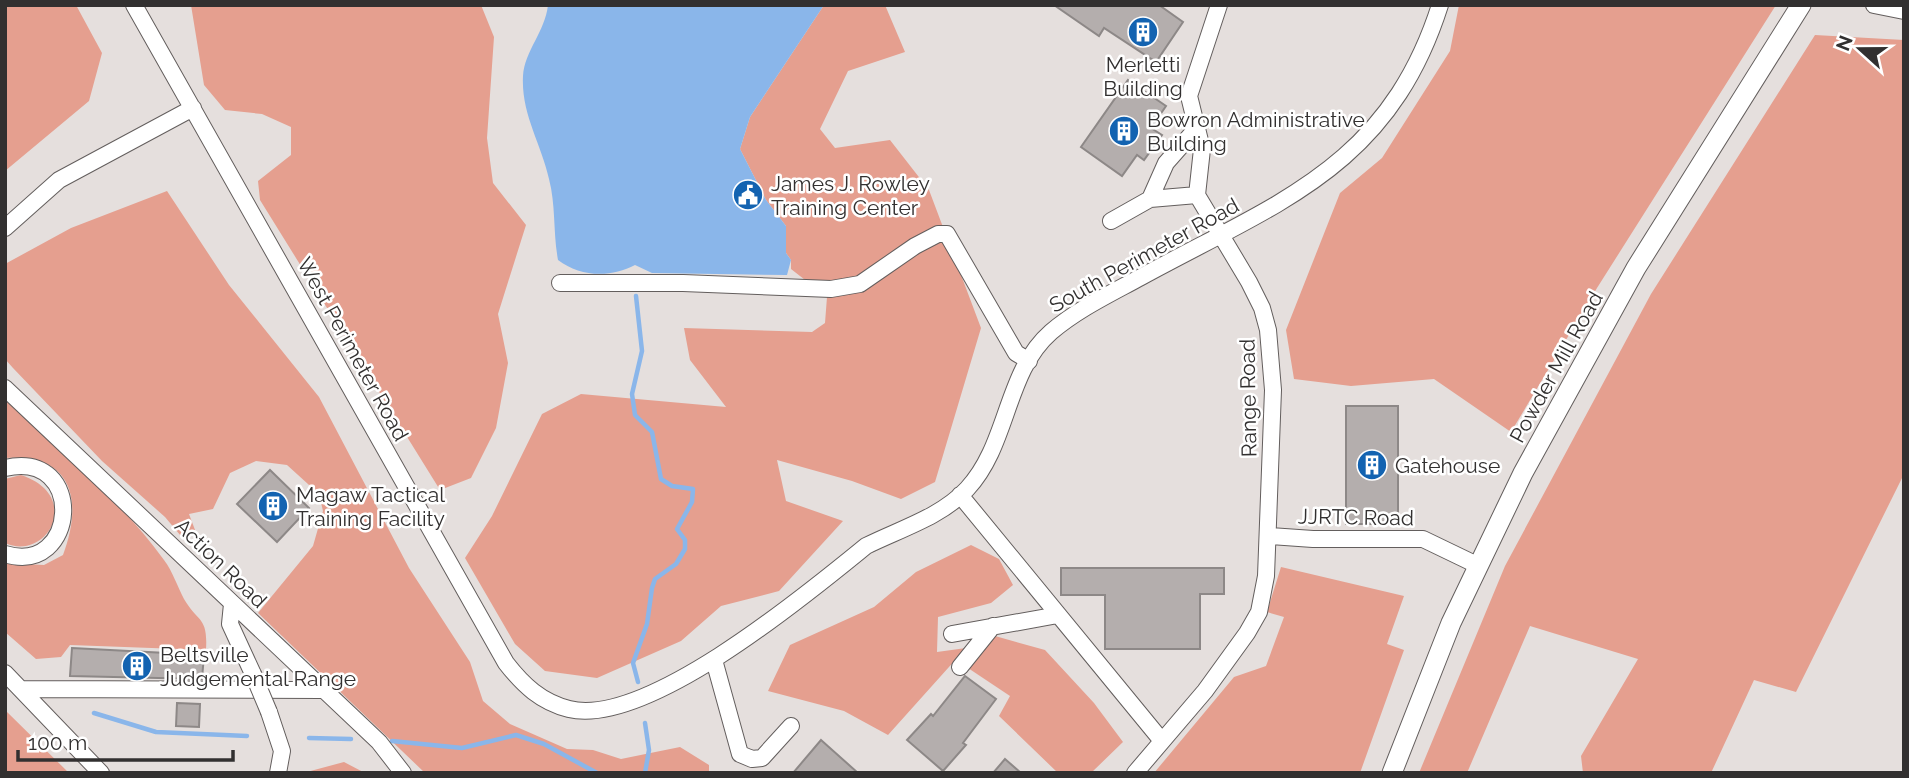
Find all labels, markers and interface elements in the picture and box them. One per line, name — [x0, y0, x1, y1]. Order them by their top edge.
north arrow — [1825, 14, 1895, 84]
building icon: Merletti Building — [1126, 15, 1160, 49]
text: N — [1831, 32, 1857, 54]
place label: Merletti Building — [1103, 52, 1183, 101]
place label: Bowron Administrative Building — [1147, 107, 1365, 156]
building icon: Bowron Administrative Building — [1107, 114, 1141, 148]
place label: James J. Rowley Training Center — [771, 171, 930, 220]
public building icon: James J. Rowley Training Center — [731, 178, 765, 212]
street label: South Perimeter Road — [1045, 192, 1243, 318]
street label: West Perimeter Road — [292, 253, 414, 445]
street label: Powder Mill Road — [1504, 287, 1608, 447]
street label: Range Road — [1234, 339, 1262, 457]
building icon: Gatehouse — [1355, 448, 1389, 482]
place label: Gatehouse — [1395, 453, 1500, 478]
place label: Magaw Tactical Training Facility — [296, 482, 445, 531]
building icon: Magaw Tactical Training Facility — [256, 489, 290, 523]
street label: JJRTC Road — [1298, 503, 1414, 531]
street label: Action Road — [170, 513, 272, 613]
place label: Beltsville Judgemental Range — [160, 642, 356, 691]
building icon: Beltsville Judgemental Range — [120, 649, 154, 683]
scale bar — [18, 718, 233, 762]
text: 100 m — [28, 730, 87, 755]

